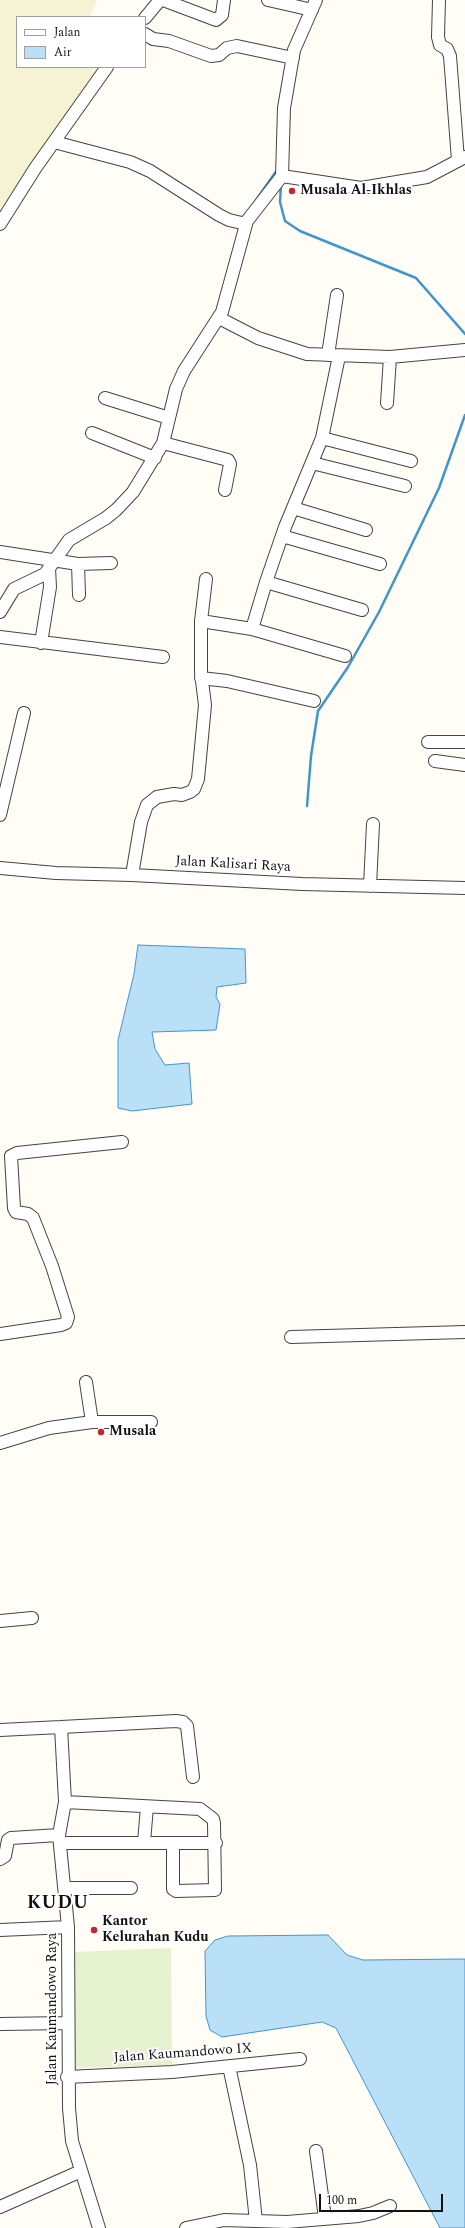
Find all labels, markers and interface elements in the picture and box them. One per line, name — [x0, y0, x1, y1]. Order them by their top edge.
legend — [16, 16, 146, 68]
text: Jalan — [54, 23, 81, 42]
text: Air — [54, 43, 72, 62]
place label: Musala Al-Ikhlas — [300, 183, 412, 199]
marker: Musala Al-Ikhlas — [287, 186, 297, 196]
street label: Jalan Kalisari Raya — [175, 854, 291, 876]
place label: Musala — [109, 1424, 156, 1440]
marker: Musala — [96, 1427, 106, 1437]
district label: KUDU — [27, 1893, 89, 1915]
place label: Kantor Kelurahan Kudu — [102, 1914, 209, 1946]
marker: Kantor Kelurahan Kudu — [89, 1925, 99, 1935]
street label: Jalan Kaumandowo Raya — [45, 1933, 61, 2085]
street label: Jalan Kaumandowo IX — [113, 2041, 253, 2067]
scale bar — [321, 2186, 445, 2212]
text: 100 m — [326, 2191, 357, 2210]

